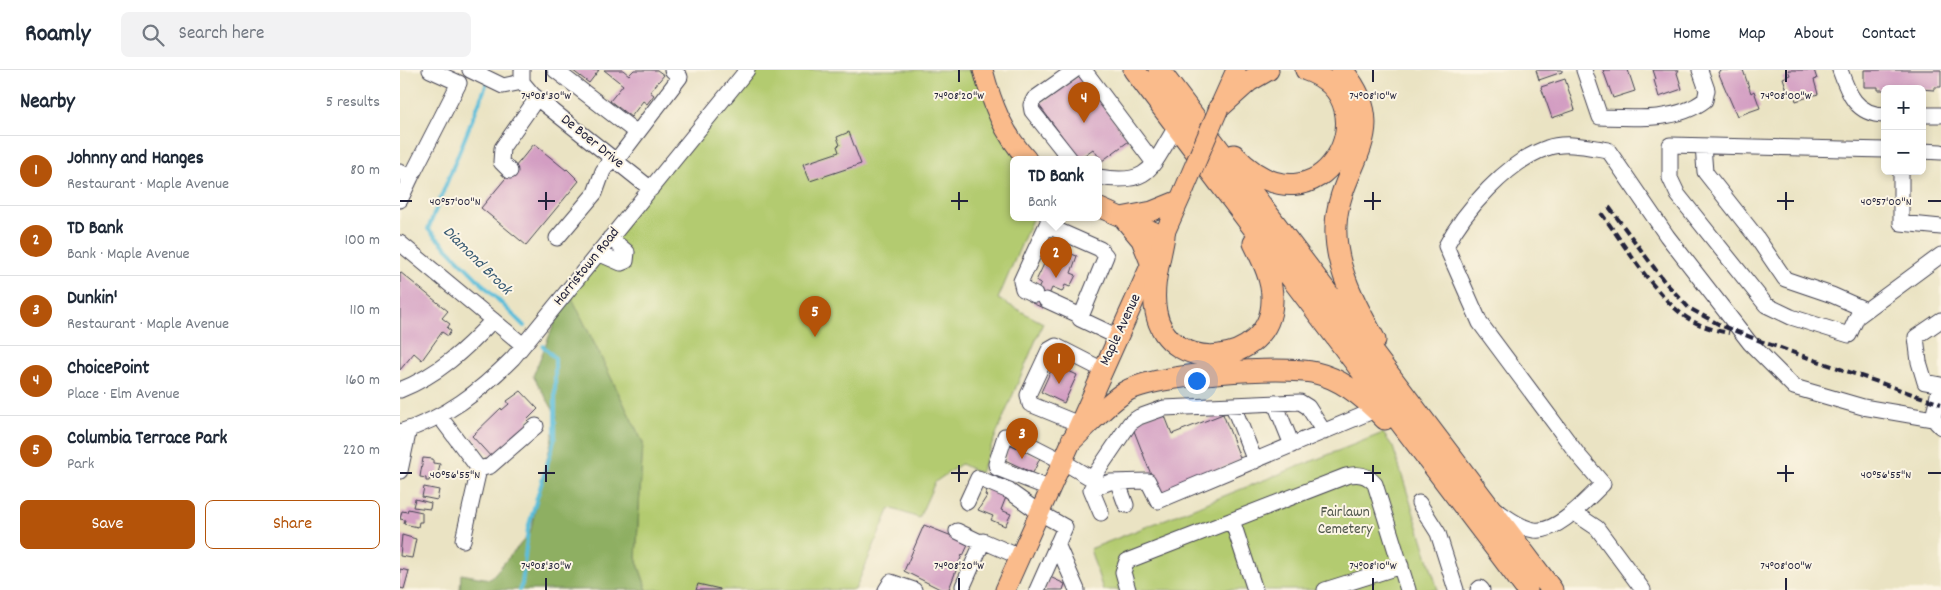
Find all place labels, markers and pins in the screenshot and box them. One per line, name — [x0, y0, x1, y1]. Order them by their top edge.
pin: 4 — [1068, 82, 1100, 123]
pin: 2 — [1040, 237, 1072, 278]
pin: 5 — [799, 296, 831, 337]
pin: 1 — [1043, 343, 1075, 384]
pin: 3 — [1006, 418, 1038, 459]

